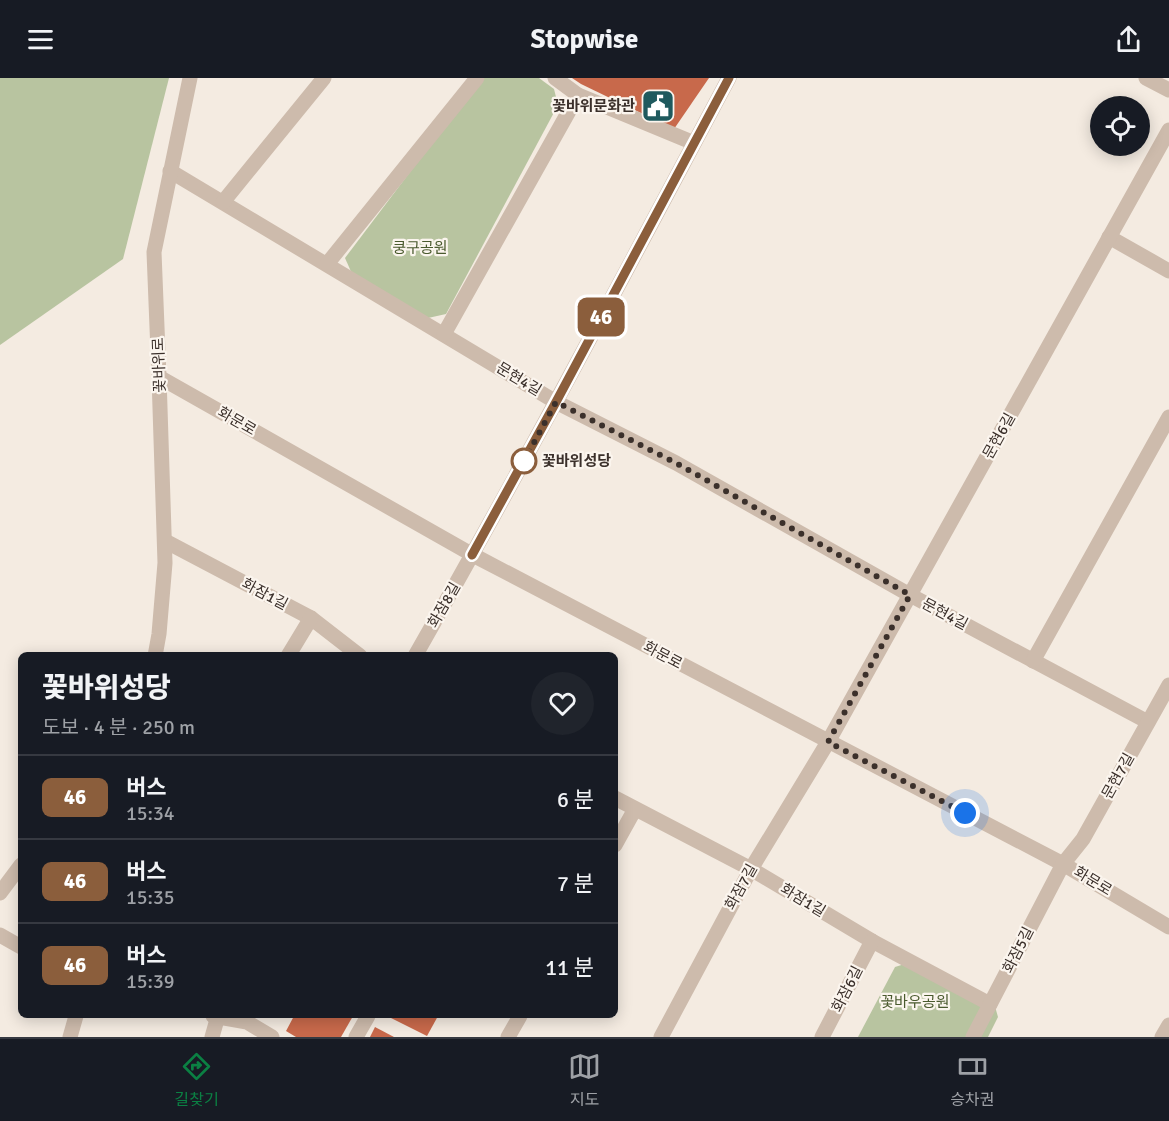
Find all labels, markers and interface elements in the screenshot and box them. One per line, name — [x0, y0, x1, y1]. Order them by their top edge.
icon: menu — [24, 23, 57, 56]
text: Stopwise — [531, 23, 638, 56]
icon: share — [1112, 23, 1145, 56]
public building icon: 꽃바위문화관 — [640, 88, 676, 124]
map controls — [1090, 96, 1150, 156]
button: locate — [1090, 96, 1150, 156]
place label: 꽃바위문화관 — [552, 97, 635, 115]
park label: 쿵구공원 — [392, 239, 448, 257]
line badge: 46 — [574, 298, 628, 336]
text: 46 — [590, 304, 612, 330]
street label: 꽃바위로 — [149, 337, 169, 393]
street label: 문현4길 — [493, 359, 545, 399]
street label: 화문로 — [215, 403, 259, 439]
street label: 문현6길 — [979, 410, 1019, 462]
marker: 꽃바위성당 — [511, 448, 537, 474]
place label: 꽃바위성당 — [542, 452, 611, 470]
street label: 화잠1길 — [239, 574, 291, 614]
street label: 화잠8길 — [424, 579, 464, 631]
street label: 문현4길 — [919, 594, 971, 634]
street label: 화문로 — [640, 637, 686, 673]
text: 꽃바위성당 — [42, 671, 171, 705]
button: heart — [531, 672, 594, 735]
text: 도보 · 4 분 · 250 m — [42, 715, 195, 740]
street label: 문현7길 — [1098, 750, 1138, 802]
text: 버스 — [126, 774, 166, 801]
text: 46 — [64, 784, 86, 810]
text: 6 분 — [557, 786, 594, 813]
your location — [950, 798, 980, 828]
text: 15:34 — [126, 801, 175, 826]
text: 버스 — [126, 858, 166, 885]
street label: 화잠7길 — [721, 861, 761, 913]
street label: 화문로 — [1071, 863, 1115, 899]
text: 46 — [64, 868, 86, 894]
text: 7 분 — [557, 870, 594, 897]
street label: 화잠1길 — [777, 880, 829, 920]
text: 15:35 — [126, 885, 175, 910]
street label: 화잠5길 — [999, 924, 1037, 976]
text: 버스 — [126, 942, 166, 969]
text: 46 — [64, 952, 86, 978]
text: 11 분 — [545, 954, 594, 981]
street label: 화잠6길 — [828, 963, 866, 1015]
text: 15:39 — [126, 969, 175, 994]
park label: 꽃바우공원 — [880, 993, 950, 1011]
tab: 길찾기 — [175, 1050, 219, 1110]
tab: 지도 — [568, 1050, 601, 1110]
tab: 승차권 — [950, 1050, 994, 1110]

